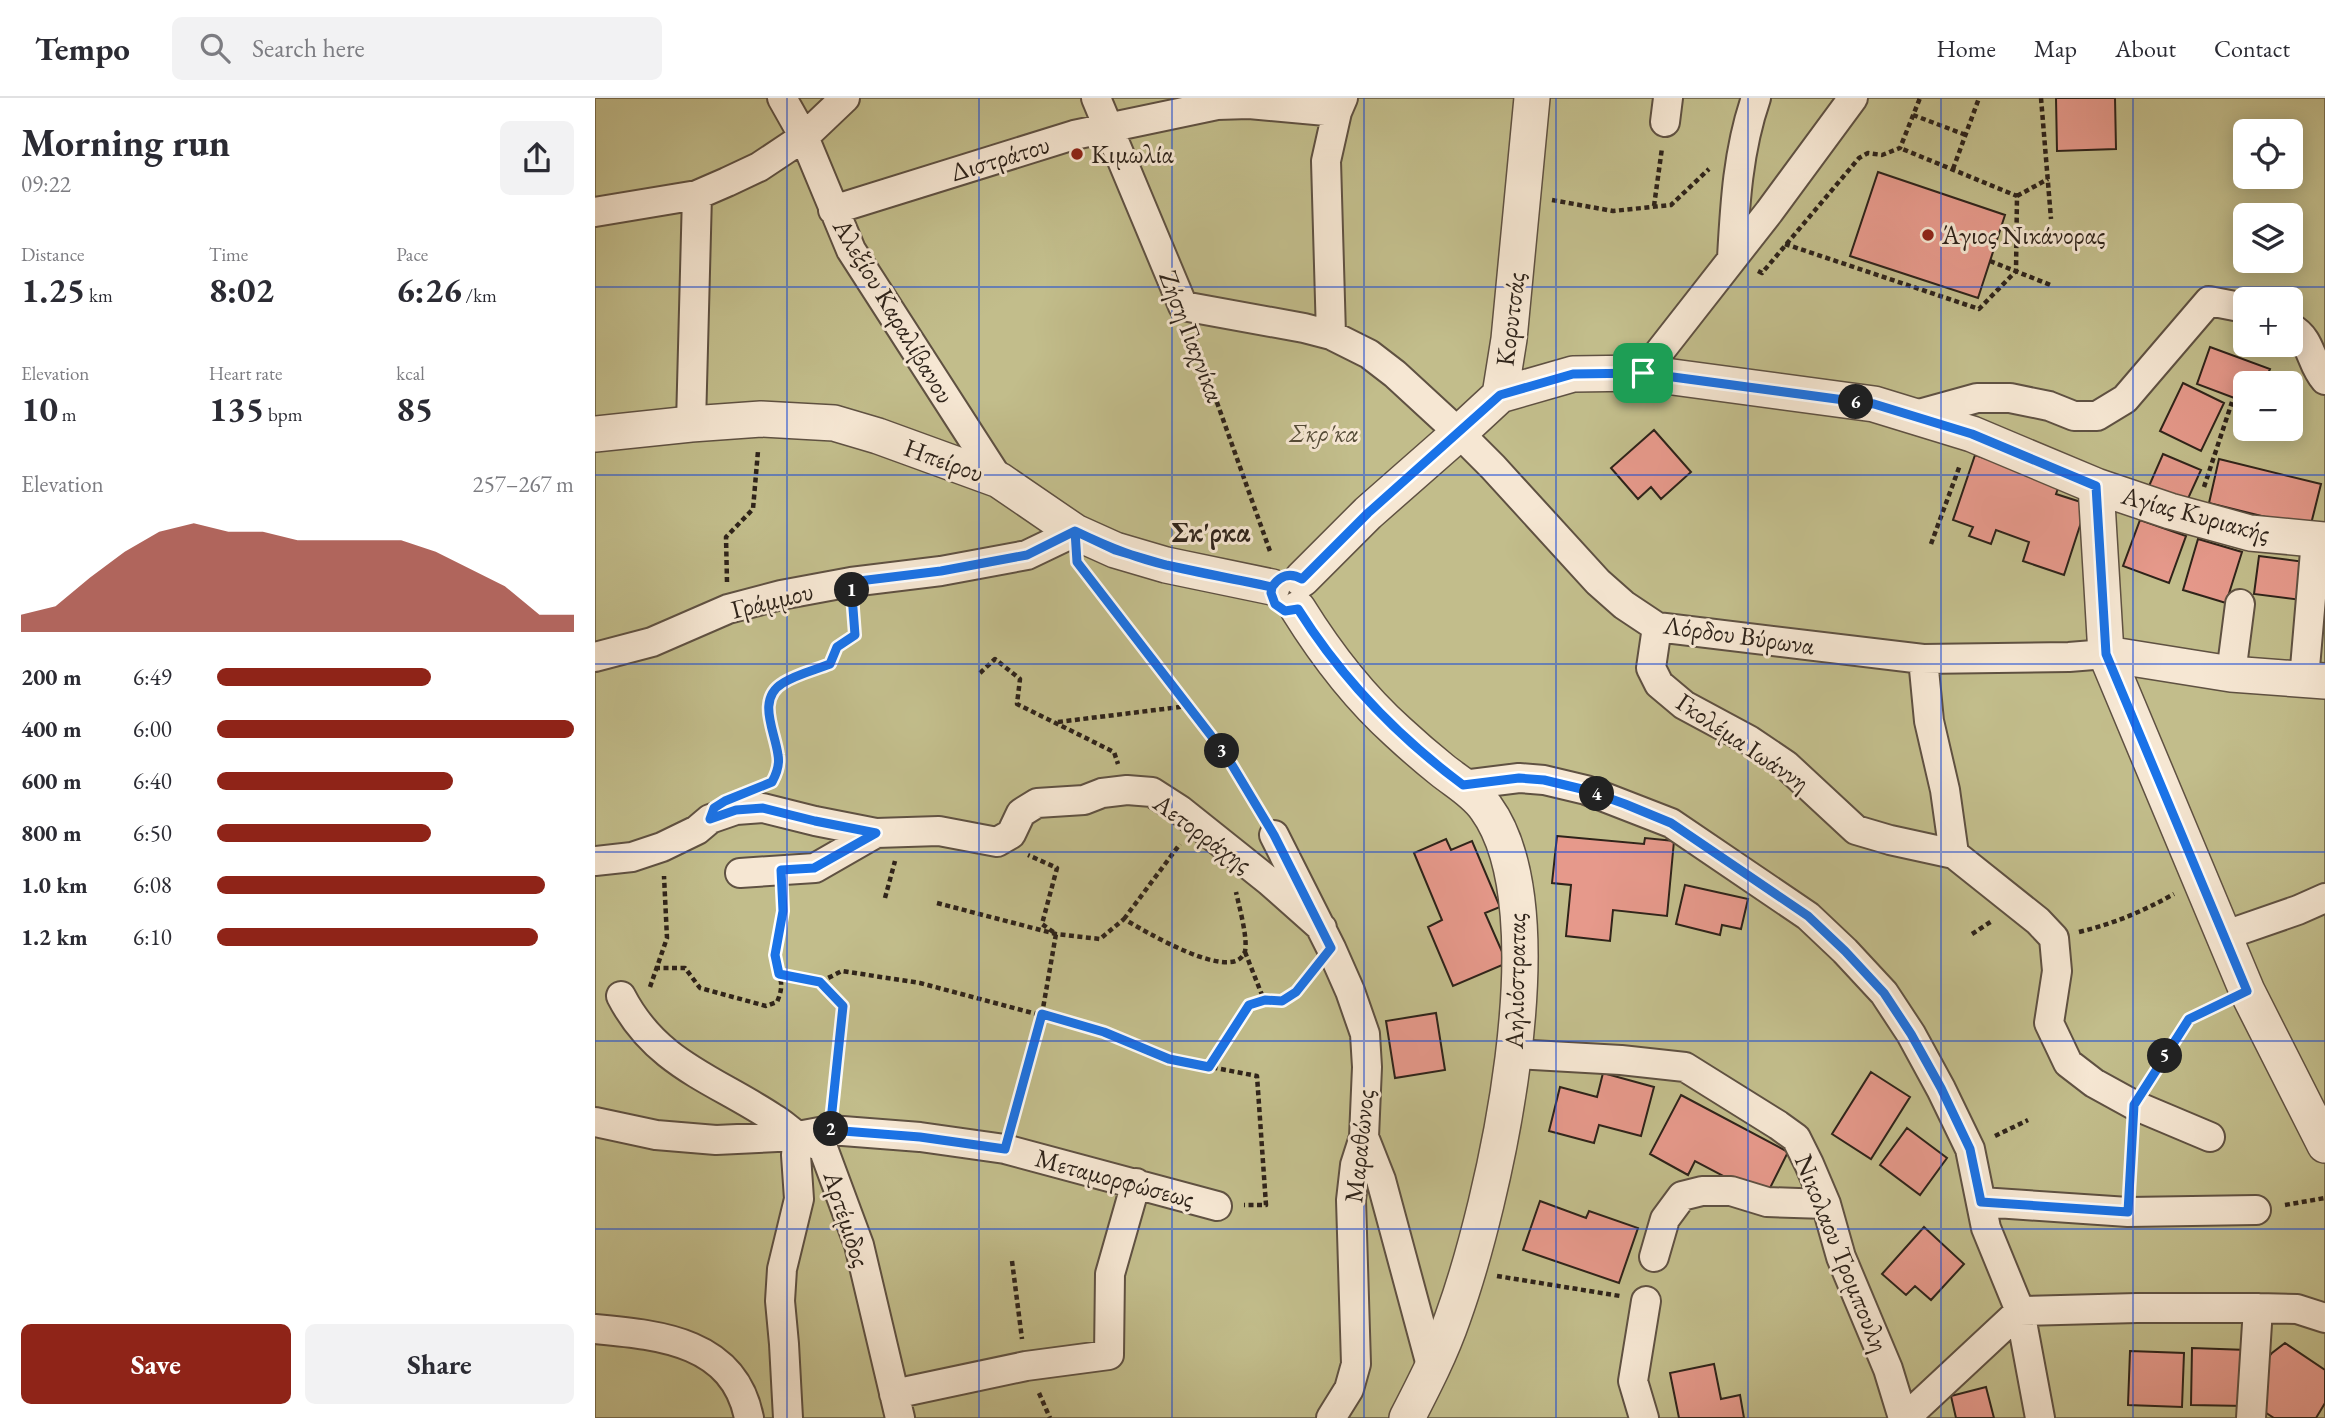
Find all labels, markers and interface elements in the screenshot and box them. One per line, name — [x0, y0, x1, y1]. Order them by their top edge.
search box — [172, 17, 662, 80]
text: Tempo — [35, 27, 130, 70]
icon: search — [196, 29, 234, 67]
text: Search here — [252, 31, 365, 65]
text: Home — [1936, 33, 1996, 64]
text: Map — [2034, 33, 2077, 64]
text: About — [2115, 33, 2176, 64]
text: Contact — [2214, 33, 2290, 64]
text: Morning run — [21, 118, 230, 167]
map controls — [2233, 119, 2303, 441]
button: locate — [2233, 119, 2303, 189]
button: share — [500, 121, 574, 195]
street label: Διστράτου — [946, 127, 1054, 189]
place label: Κιμωλία — [1091, 137, 1174, 171]
marker: Κιμωλία — [1069, 146, 1085, 162]
text: 09:22 — [21, 169, 71, 199]
button: layers — [2233, 203, 2303, 273]
street label: Αλεξίου Καραλίβανου — [825, 212, 963, 410]
place label: Άγιος Νικάνορας — [1941, 218, 2105, 252]
marker: Άγιος Νικάνορας — [1920, 227, 1936, 243]
text: Distance — [21, 242, 84, 267]
text: Time — [209, 242, 248, 267]
text: Pace — [396, 242, 428, 267]
street label: Ζήση Γιαχνίκα — [1151, 265, 1233, 407]
text: 1.25 — [21, 267, 85, 312]
text: 8:02 — [209, 267, 274, 312]
text: 6:26 — [396, 267, 462, 312]
street label: Κορυτσάς — [1487, 270, 1533, 368]
text: km — [85, 283, 113, 308]
text: /km — [462, 283, 497, 308]
button: + — [2233, 287, 2303, 357]
pin — [1613, 343, 1673, 403]
icon: arrive — [1624, 354, 1662, 392]
text: Elevation — [21, 361, 89, 386]
text: Heart rate — [209, 361, 282, 386]
text: kcal — [396, 361, 425, 386]
button: − — [2233, 371, 2303, 441]
pin: 6 — [1839, 384, 1873, 420]
text: 10 — [21, 386, 58, 431]
text: 135 — [209, 386, 264, 431]
text: 85 — [396, 386, 433, 431]
text: 6 — [1850, 389, 1861, 414]
text: m — [58, 402, 77, 427]
text: bpm — [264, 402, 302, 427]
park label: Σκρ'κα — [1289, 416, 1358, 450]
street label: Ηπείρου — [900, 430, 988, 490]
text: Elevation — [21, 469, 104, 499]
text: 257–267 m — [473, 469, 574, 499]
street label: Αγίας Κυριακής — [2117, 478, 2274, 550]
district label: Σκ'ρκα — [1172, 514, 1251, 550]
street label: Γράμμου — [727, 573, 817, 627]
pin: 1 — [835, 573, 869, 608]
text: 1 — [846, 577, 857, 602]
street label: Λόρδου Βύρωνα — [1661, 607, 1817, 662]
text: 200 m — [21, 662, 82, 692]
text: 6:49 — [133, 662, 172, 692]
street label: Γκολέμα Ιωάννη — [1670, 685, 1816, 799]
text: 400 m — [21, 714, 82, 744]
text: 6:00 — [133, 714, 172, 744]
pin: 3 — [1205, 734, 1239, 768]
text: 3 — [1216, 738, 1227, 763]
text: 600 m — [21, 766, 82, 796]
text: 6:40 — [133, 766, 172, 796]
pin: 4 — [1579, 776, 1615, 812]
text: 4 — [1591, 781, 1602, 806]
street label: Αετορράχης — [1146, 785, 1259, 880]
text: 800 m — [21, 818, 82, 848]
text: 6:50 — [133, 818, 172, 848]
text: 1.0 km — [21, 870, 88, 900]
text: 6:08 — [133, 870, 172, 900]
street label: Αηλιόστρατας — [1497, 913, 1533, 1050]
text: 1.2 km — [21, 922, 88, 952]
text: 6:10 — [133, 922, 172, 952]
pin: 5 — [2147, 1038, 2183, 1074]
text: 5 — [2159, 1043, 2170, 1068]
street label: Μαραθώνος — [1336, 1088, 1382, 1204]
pin: 2 — [813, 1112, 849, 1146]
text: 2 — [825, 1116, 836, 1141]
street label: Μεταμορφώσεως — [1032, 1140, 1198, 1216]
street label: Νικολαου Τρομπουλη — [1787, 1149, 1897, 1357]
street label: Αρτέμιδος — [815, 1166, 878, 1271]
button: Save — [21, 1324, 291, 1404]
button: Share — [305, 1324, 574, 1404]

